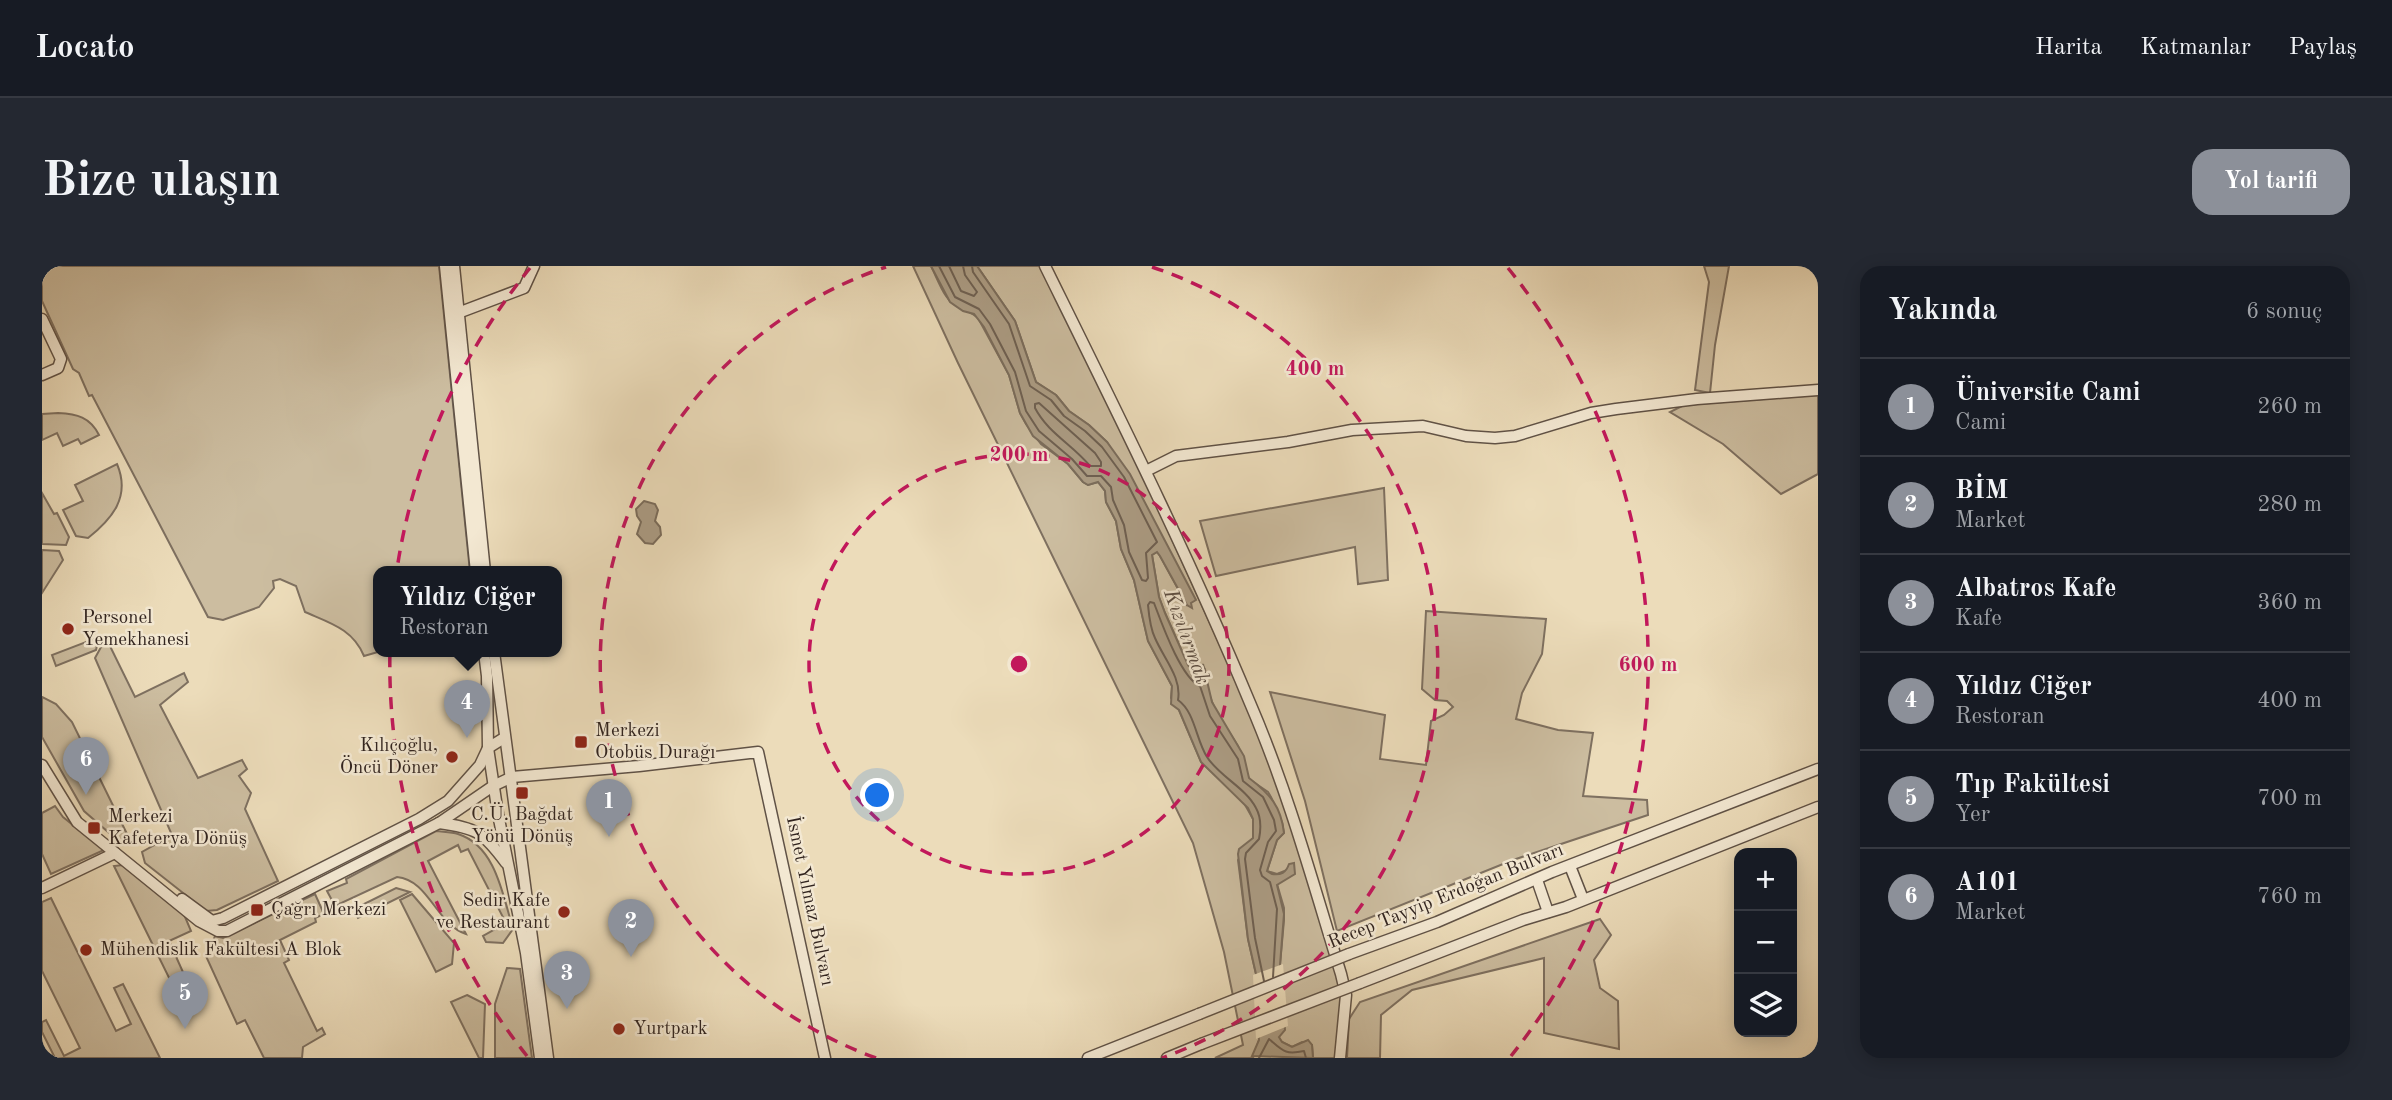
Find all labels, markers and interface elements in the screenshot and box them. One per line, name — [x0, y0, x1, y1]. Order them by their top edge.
text: Locato — [35, 32, 135, 65]
text: Harita — [2035, 36, 2102, 60]
text: Katmanlar — [2140, 36, 2251, 60]
text: Paylaş — [2289, 36, 2357, 60]
button: Yol tarifi — [2192, 149, 2350, 215]
text: Bize ulaşın — [42, 158, 280, 207]
text: Yakında — [1888, 296, 1997, 326]
text: 6 sonuç — [2246, 300, 2322, 323]
text: 400 m — [1285, 359, 1345, 380]
text: Üniversite Cami — [1955, 380, 2140, 406]
text: 1 — [1904, 395, 1918, 418]
text: 260 m — [2257, 395, 2322, 418]
text: Cami — [1955, 411, 2006, 434]
text: 200 m — [989, 445, 1049, 466]
text: BİM — [1955, 478, 2008, 504]
text: 2 — [1904, 493, 1918, 516]
text: 280 m — [2257, 493, 2322, 516]
text: Market — [1955, 509, 2026, 532]
popup — [373, 566, 562, 657]
text: Albatros Kafe — [1955, 576, 2116, 602]
text: Yıldız Ciğer — [399, 585, 536, 611]
water label: Kızılırmak — [1159, 586, 1213, 687]
text: 3 — [1904, 591, 1918, 614]
text: 360 m — [2257, 591, 2322, 614]
text: Kafe — [1955, 607, 2002, 630]
place label: Personel Yemekhanesi — [82, 609, 189, 650]
text: Restoran — [399, 616, 489, 639]
marker: Personel Yemekhanesi — [60, 621, 76, 637]
centre of rings — [1007, 652, 1031, 676]
text: 600 m — [1618, 655, 1678, 676]
text: Yıldız Ciğer — [1955, 674, 2092, 700]
pin: 4 — [444, 680, 490, 738]
text: 4 — [1904, 689, 1918, 712]
text: 400 m — [2257, 689, 2322, 712]
text: Restoran — [1955, 705, 2045, 728]
place label: Merkezi Otobüs Durağı — [595, 722, 715, 763]
marker: Merkezi Otobüs Durağı — [573, 734, 589, 750]
pin: 6 — [63, 737, 109, 795]
place label: Kılıçoğlu, Öncü Döner — [340, 737, 438, 778]
marker: Kılıçoğlu, Öncü Döner — [444, 749, 460, 765]
text: Tıp Fakültesi — [1955, 772, 2110, 798]
your location — [860, 778, 894, 812]
pin: 1 — [586, 779, 632, 837]
marker: C.Ü. Bağdat Yönü Dönüş — [514, 785, 530, 801]
text: 5 — [1904, 787, 1918, 810]
text: 700 m — [2257, 787, 2322, 810]
place label: C.Ü. Bağdat Yönü Dönüş — [471, 802, 573, 847]
text: Yer — [1955, 803, 1990, 826]
place label: Merkezi Kafeterya Dönüş — [108, 808, 247, 849]
street label: İsmet Yılmaz Bulvarı — [782, 814, 839, 987]
marker: Merkezi Kafeterya Dönüş — [86, 820, 102, 836]
street label: Recep Tayyip Erdoğan Bulvarı — [1326, 841, 1566, 953]
map controls — [1734, 848, 1797, 1037]
button: + — [1734, 848, 1797, 911]
text: A101 — [1955, 870, 2020, 896]
text: 6 — [1904, 885, 1918, 908]
text: 760 m — [2257, 885, 2322, 908]
place label: Sedir Kafe ve Restaurant — [436, 892, 550, 933]
pin: 2 — [608, 899, 654, 957]
place label: Çağrı Merkezi — [271, 901, 386, 920]
text: Market — [1955, 901, 2026, 924]
marker: Çağrı Merkezi — [249, 902, 265, 918]
marker: Sedir Kafe ve Restaurant — [556, 904, 572, 920]
button: − — [1734, 911, 1797, 974]
place label: Mühendislik Fakültesi A Blok — [100, 941, 342, 960]
marker: Mühendislik Fakültesi A Blok — [78, 942, 94, 958]
pin: 3 — [544, 951, 590, 1009]
pin: 5 — [162, 971, 208, 1029]
button: layers — [1734, 974, 1797, 1037]
place label: Yurtpark — [633, 1020, 708, 1039]
marker: Yurtpark — [611, 1021, 627, 1037]

